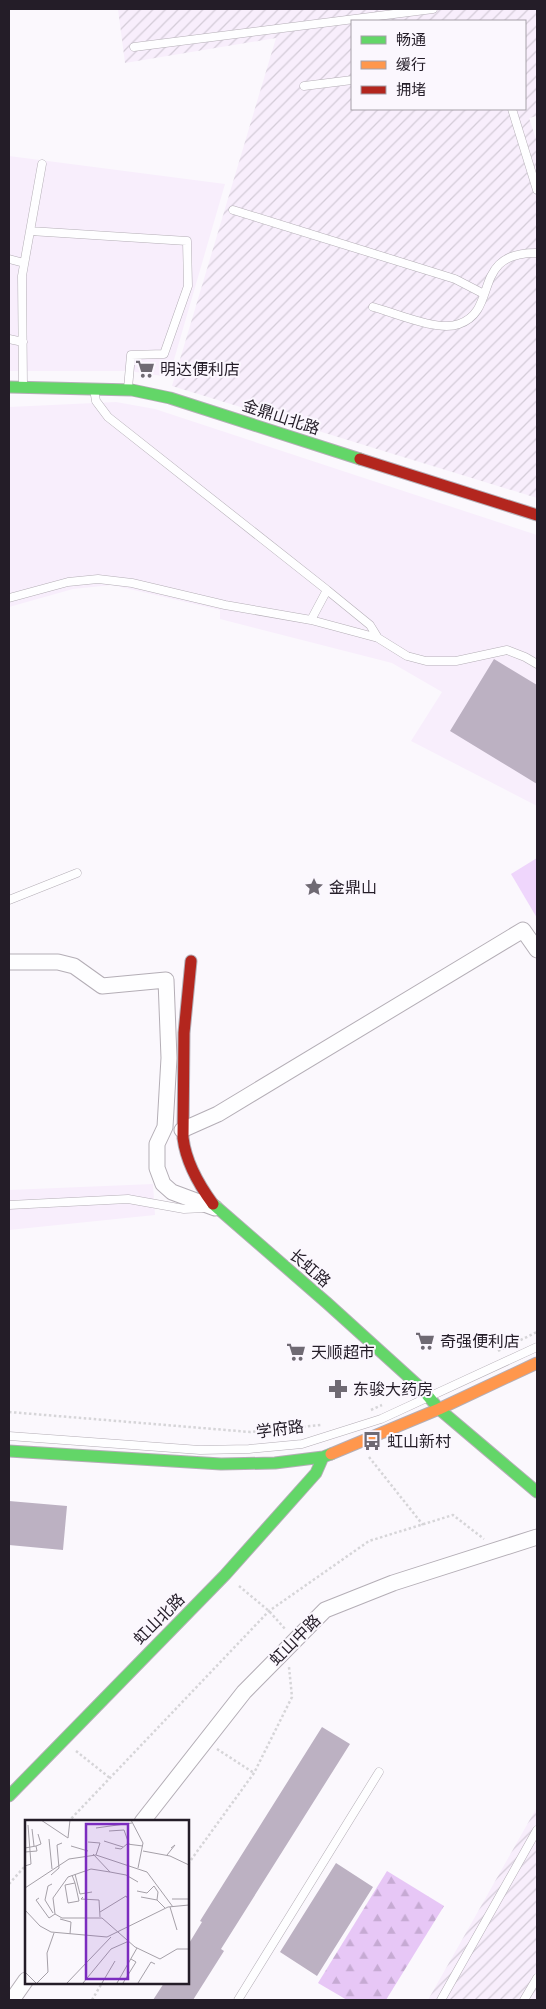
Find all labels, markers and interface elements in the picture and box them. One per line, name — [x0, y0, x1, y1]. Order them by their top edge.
legend — [351, 20, 526, 110]
text: 畅通 — [396, 30, 426, 50]
text: 缓行 — [396, 55, 426, 75]
text: 拥堵 — [396, 80, 426, 100]
supermarket icon: 明达便利店 — [134, 358, 156, 380]
place label: 明达便利店 — [160, 359, 240, 380]
street label: 金鼎山北路 — [240, 395, 322, 439]
place icon: 金鼎山 — [303, 876, 325, 898]
place label: 金鼎山 — [329, 877, 377, 898]
street label: 长虹路 — [285, 1244, 335, 1292]
supermarket icon: 奇强便利店 — [414, 1330, 436, 1352]
place label: 奇强便利店 — [440, 1331, 520, 1352]
supermarket icon: 天顺超市 — [285, 1341, 307, 1363]
place label: 天顺超市 — [311, 1342, 375, 1363]
pharmacy icon: 东骏大药房 — [327, 1378, 349, 1400]
place label: 东骏大药房 — [353, 1379, 433, 1400]
street label: 学府路 — [255, 1416, 305, 1442]
bus stop icon: 虹山新村 — [361, 1430, 383, 1452]
place label: 虹山新村 — [387, 1431, 451, 1452]
street label: 虹山北路 — [129, 1589, 189, 1649]
street label: 虹山中路 — [265, 1610, 325, 1670]
inset map — [25, 1820, 189, 1984]

